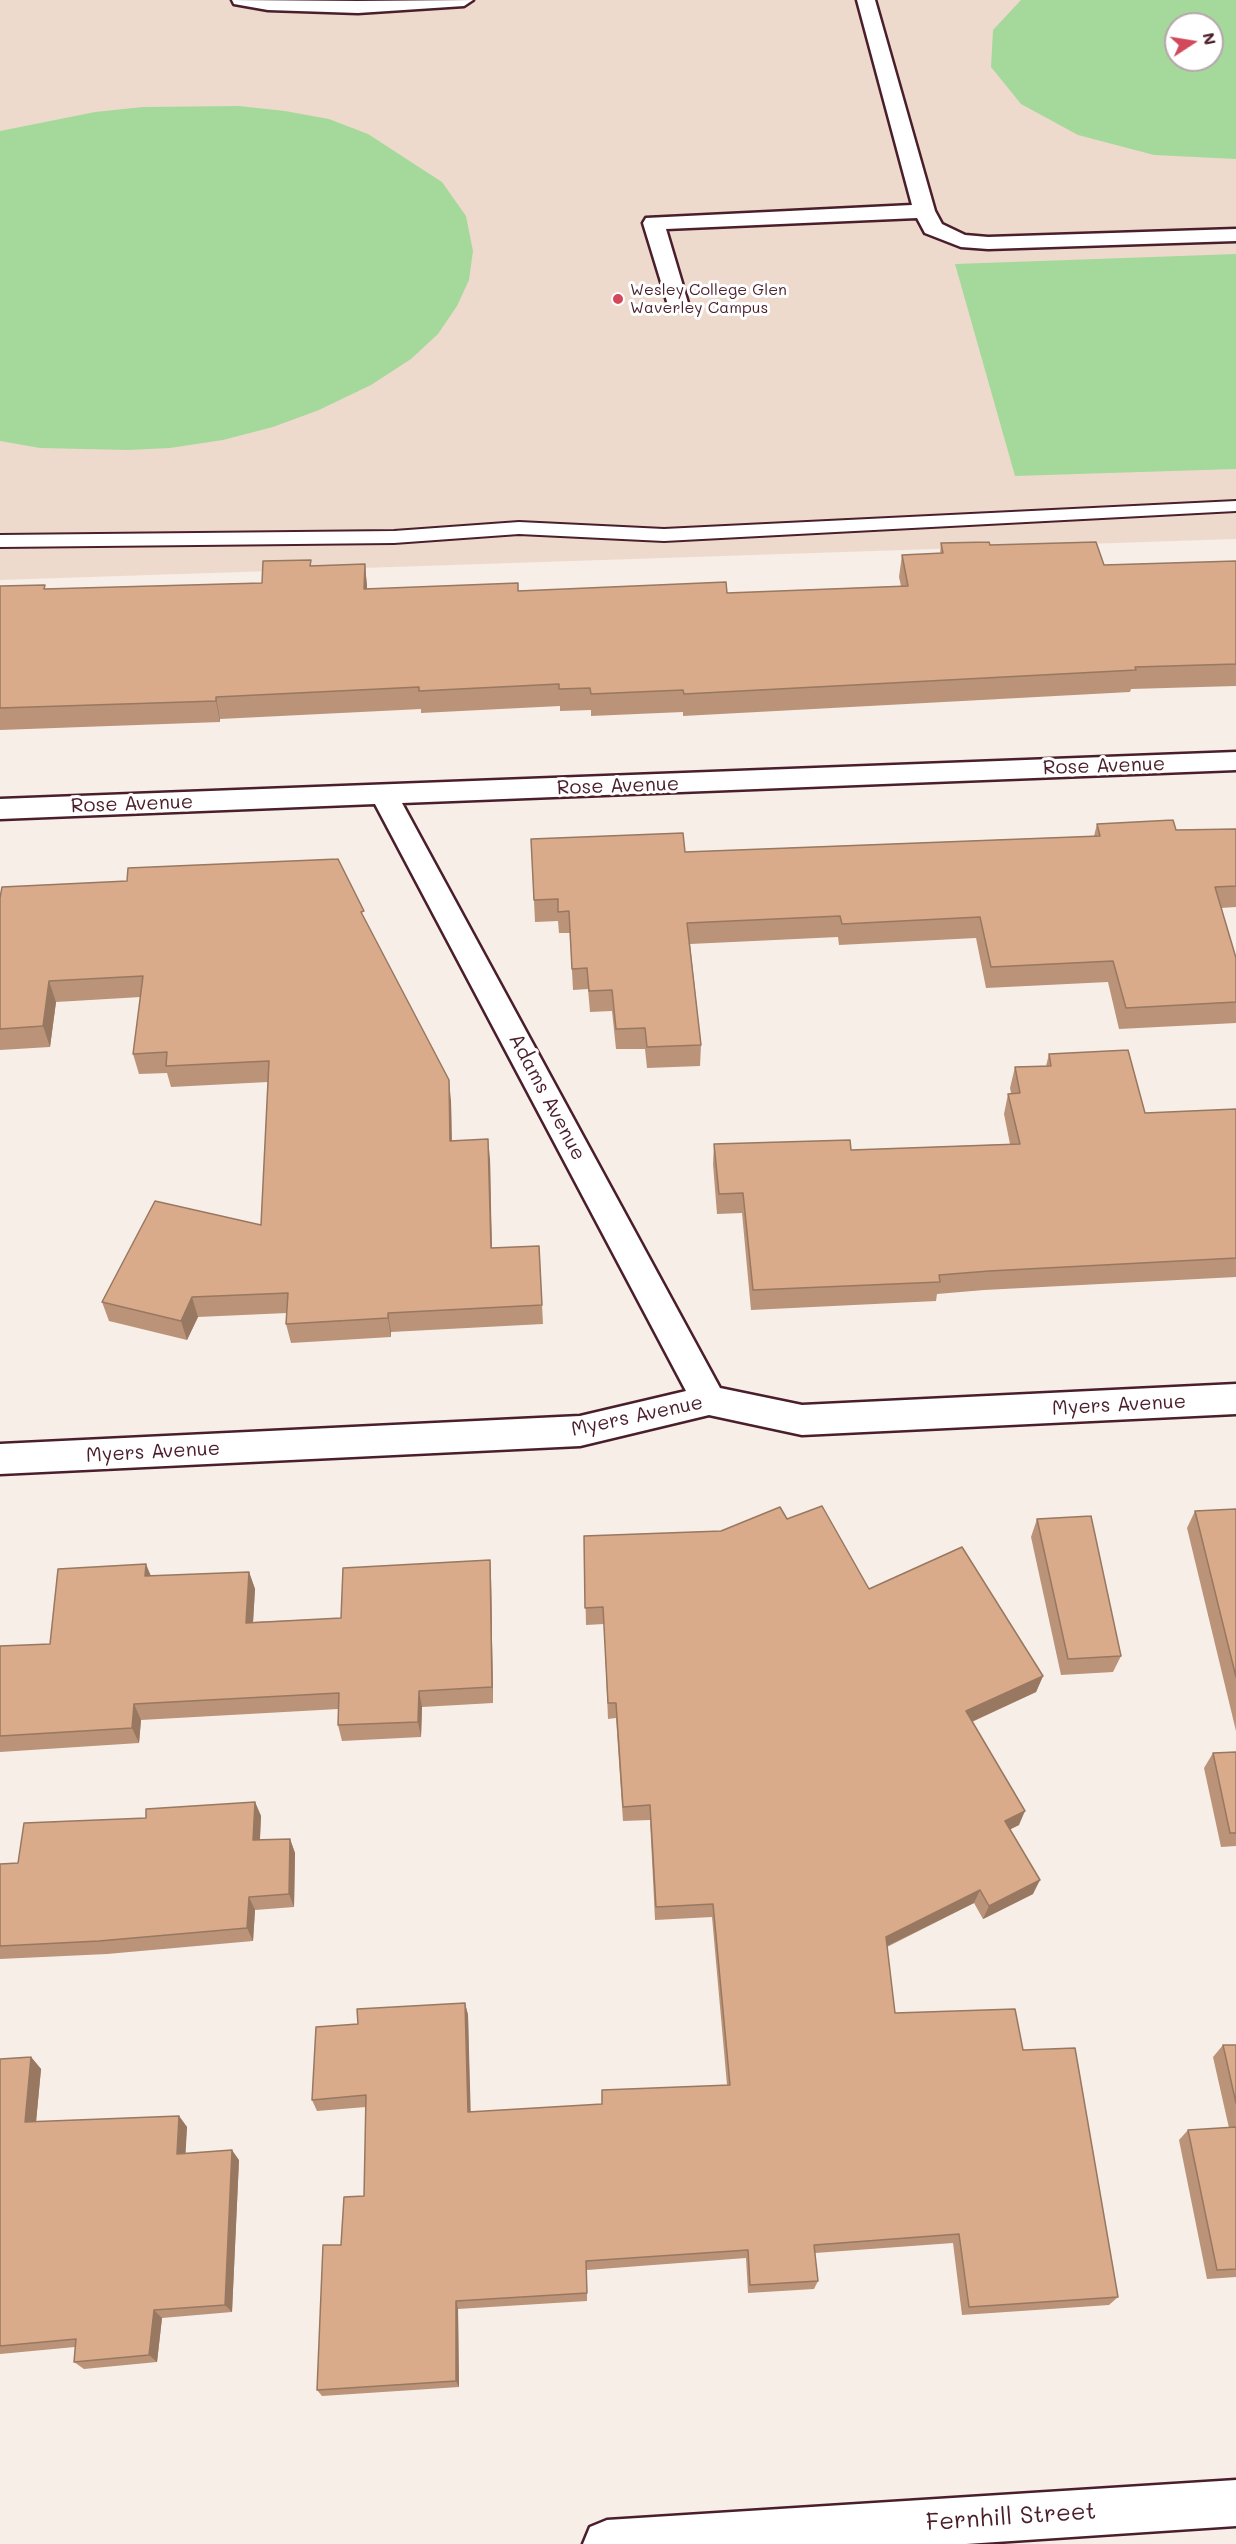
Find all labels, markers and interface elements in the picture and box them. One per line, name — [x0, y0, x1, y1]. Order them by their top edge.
north arrow — [1164, 12, 1224, 72]
text: N — [1199, 30, 1222, 47]
place label: Wesley College Glen Waverley Campus — [630, 280, 787, 318]
marker: Wesley College Glen Waverley Campus — [611, 292, 625, 306]
street label: Rose Avenue — [1042, 752, 1166, 780]
street label: Rose Avenue — [556, 772, 680, 800]
street label: Rose Avenue — [70, 790, 194, 818]
street label: Adams Avenue — [503, 1029, 591, 1165]
street label: Myers Avenue — [569, 1390, 705, 1442]
street label: Myers Avenue — [1051, 1390, 1187, 1420]
street label: Myers Avenue — [85, 1437, 221, 1467]
street label: Fernhill Street — [925, 2497, 1097, 2537]

